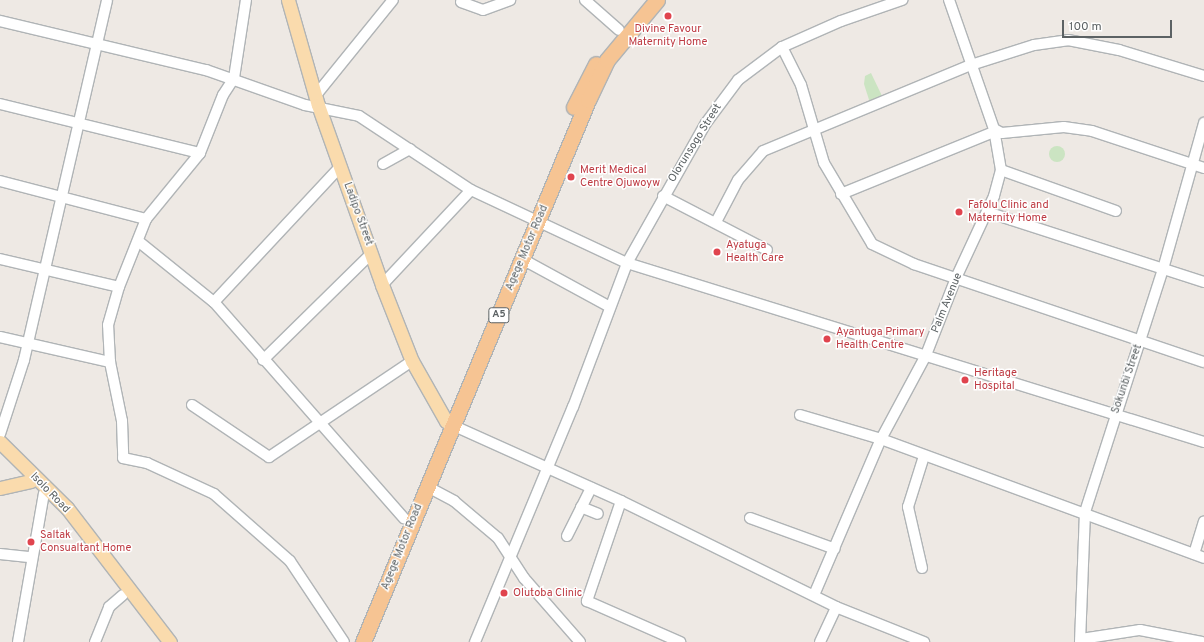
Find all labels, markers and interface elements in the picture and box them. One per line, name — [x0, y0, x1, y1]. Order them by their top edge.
marker: Divine Favour Maternity Home — [662, 10, 674, 22]
scale bar — [1064, 12, 1174, 38]
text: 100 m — [1069, 19, 1102, 35]
place label: Divine Favour Maternity Home — [629, 23, 707, 49]
street label: Olorunsogo Street — [666, 101, 724, 185]
place label: Merit Medical Centre Ojuwoyw — [580, 164, 660, 190]
marker: Merit Medical Centre Ojuwoyw — [565, 171, 577, 183]
street label: Ladipo Street — [340, 181, 376, 247]
place label: Fafolu Clinic and Maternity Home — [968, 199, 1049, 225]
street label: Agege Motor Road — [503, 203, 551, 293]
marker: Fafolu Clinic and Maternity Home — [953, 206, 965, 218]
place label: Ayatuga Health Care — [726, 239, 784, 265]
marker: Ayatuga Health Care — [711, 246, 723, 258]
street label: Palm Avenue — [929, 271, 965, 335]
road number: A5 — [488, 307, 510, 323]
place label: Ayantuga Primary Health Centre — [836, 326, 925, 352]
marker: Ayantuga Primary Health Centre — [821, 333, 833, 345]
street label: Sokunbi Street — [1109, 343, 1145, 415]
place label: Heritage Hospital — [974, 367, 1017, 393]
marker: Heritage Hospital — [959, 374, 971, 386]
street label: Isolo Road — [27, 470, 73, 516]
street label: Agege Motor Road — [379, 502, 425, 592]
place label: Saltak Consualtant Home — [40, 529, 131, 555]
marker: Saltak Consualtant Home — [25, 536, 37, 548]
place label: Olutoba Clinic — [513, 586, 582, 600]
marker: Olutoba Clinic — [498, 587, 510, 599]

